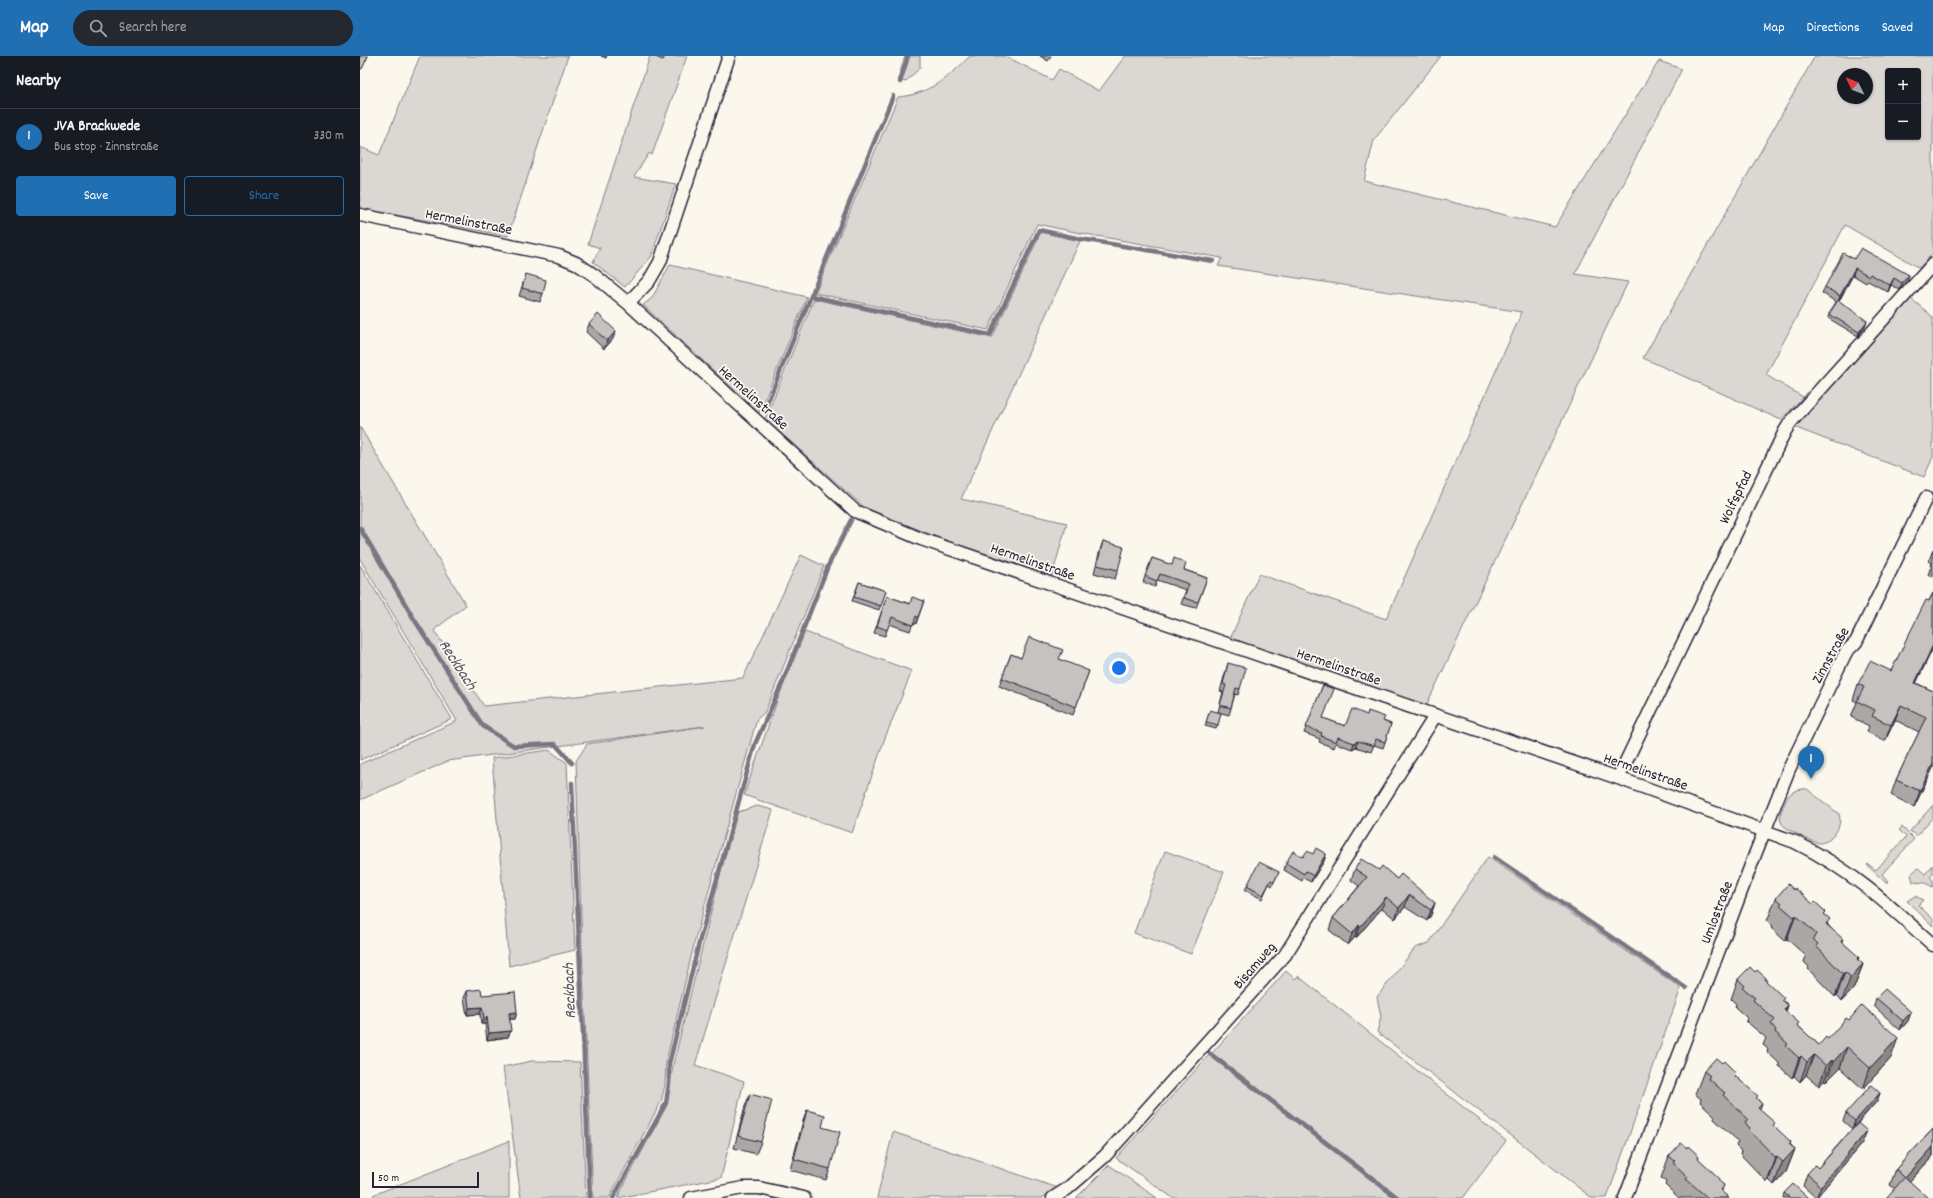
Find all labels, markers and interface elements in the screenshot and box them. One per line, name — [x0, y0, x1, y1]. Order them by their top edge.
search box — [73, 10, 353, 46]
text: Map — [20, 15, 49, 42]
icon: search — [87, 17, 109, 39]
text: Search here — [119, 17, 187, 39]
text: Map — [1763, 18, 1785, 38]
text: Directions — [1807, 18, 1860, 38]
text: Saved — [1882, 18, 1913, 38]
north arrow — [1837, 68, 1873, 104]
map controls — [1885, 68, 1921, 140]
button: + — [1885, 68, 1921, 104]
text: Nearby — [16, 70, 60, 94]
button: − — [1885, 104, 1921, 140]
text: JVA Brackwede — [54, 116, 140, 138]
text: 1 — [28, 127, 30, 146]
text: 330 m — [313, 127, 344, 146]
text: Bus stop · Zinnstraße — [54, 138, 158, 157]
button: Save — [16, 176, 176, 216]
button: Share — [184, 176, 344, 216]
street label: Hermelinstraße — [423, 204, 514, 242]
street label: Hermelinstraße — [713, 361, 793, 436]
street label: Wolfspfad — [1714, 468, 1759, 528]
street label: Hermelinstraße — [987, 538, 1078, 588]
street label: Zinnstraße — [1807, 623, 1856, 688]
water label: Reckbach — [432, 636, 482, 696]
street label: Hermelinstraße — [1293, 643, 1384, 693]
your location — [1109, 658, 1129, 678]
pin: 1 — [1798, 746, 1824, 779]
street label: Hermelinstraße — [1600, 748, 1691, 798]
street label: Umlostraße — [1696, 878, 1740, 947]
street label: Bisamweg — [1229, 938, 1282, 995]
water label: Reckbach — [558, 962, 583, 1019]
scale bar — [372, 1170, 479, 1189]
text: 50 m — [378, 1171, 399, 1187]

